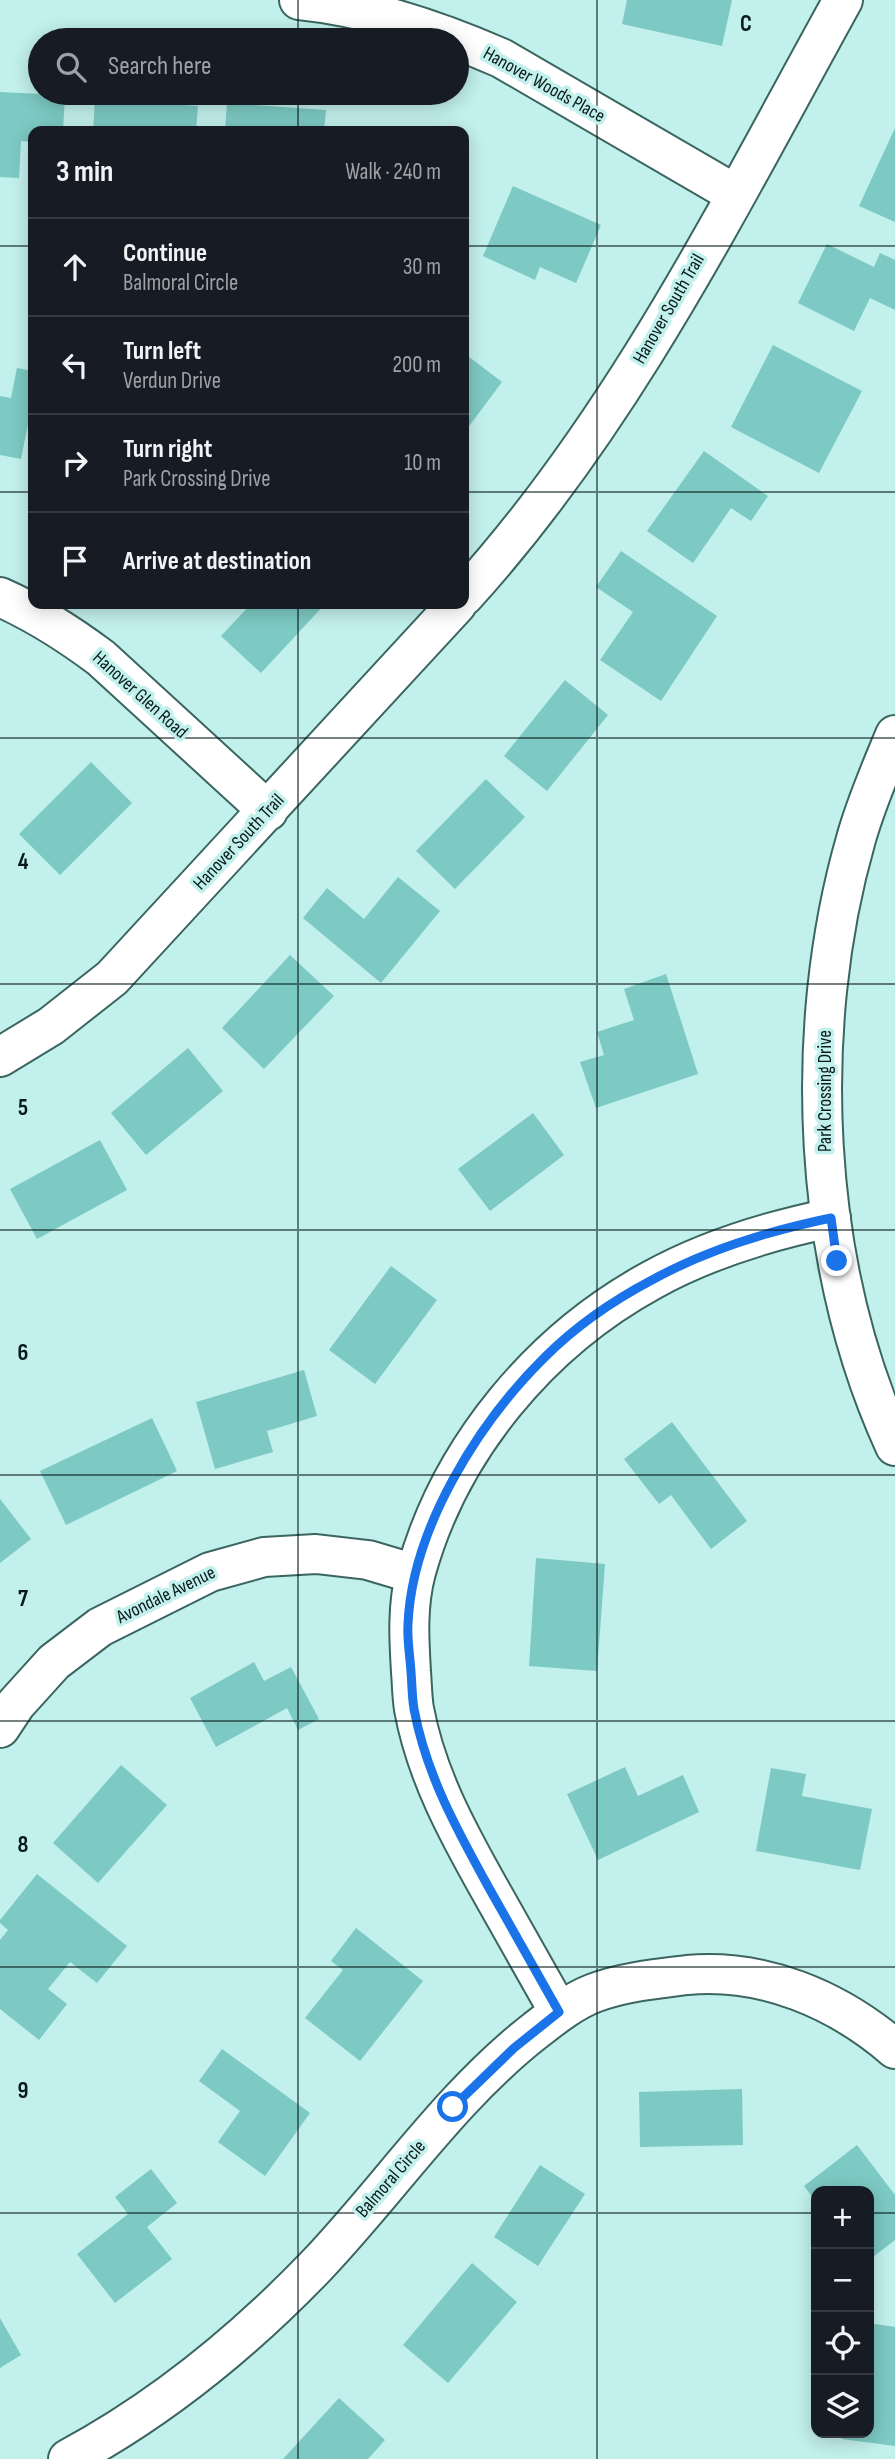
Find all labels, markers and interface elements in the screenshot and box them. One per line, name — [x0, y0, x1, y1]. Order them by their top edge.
text: C — [740, 10, 752, 38]
search box — [28, 28, 469, 105]
street label: Hanover Woods Place — [479, 42, 609, 128]
icon: search — [52, 48, 90, 86]
text: Search here — [108, 51, 211, 82]
text: 3 min — [56, 154, 113, 190]
text: Walk · 240 m — [345, 158, 441, 186]
text: Continue — [123, 238, 207, 269]
icon: ahead — [56, 248, 94, 286]
street label: Hanover South Trail — [628, 250, 710, 368]
text: 30 m — [403, 253, 441, 281]
text: Balmoral Circle — [123, 269, 238, 297]
text: Turn left — [123, 336, 201, 367]
icon: left — [56, 346, 94, 384]
text: 200 m — [393, 351, 441, 379]
text: Verdun Drive — [123, 367, 221, 395]
text: Turn right — [123, 434, 212, 465]
icon: right — [56, 444, 94, 482]
text: 10 m — [404, 449, 441, 477]
text: Park Crossing Drive — [123, 465, 271, 493]
icon: arrive — [56, 542, 94, 580]
text: Arrive at destination — [123, 546, 311, 577]
street label: Hanover Glen Road — [88, 646, 192, 744]
street label: Hanover South Trail — [189, 789, 289, 895]
text: 4 — [18, 848, 29, 876]
street label: Park Crossing Drive — [814, 1030, 837, 1152]
text: 5 — [18, 1094, 28, 1122]
route end — [821, 1245, 852, 1276]
text: 6 — [18, 1339, 28, 1367]
street label: Avondale Avenue — [112, 1561, 219, 1629]
text: 7 — [18, 1585, 28, 1613]
text: 8 — [18, 1831, 29, 1859]
text: 9 — [18, 2077, 28, 2105]
route start — [437, 2091, 468, 2122]
street label: Balmoral Circle — [351, 2136, 431, 2222]
map controls — [811, 2186, 874, 2438]
button: + — [811, 2186, 874, 2249]
button: − — [811, 2249, 874, 2312]
button: locate — [811, 2312, 874, 2375]
button: layers — [811, 2375, 874, 2438]

